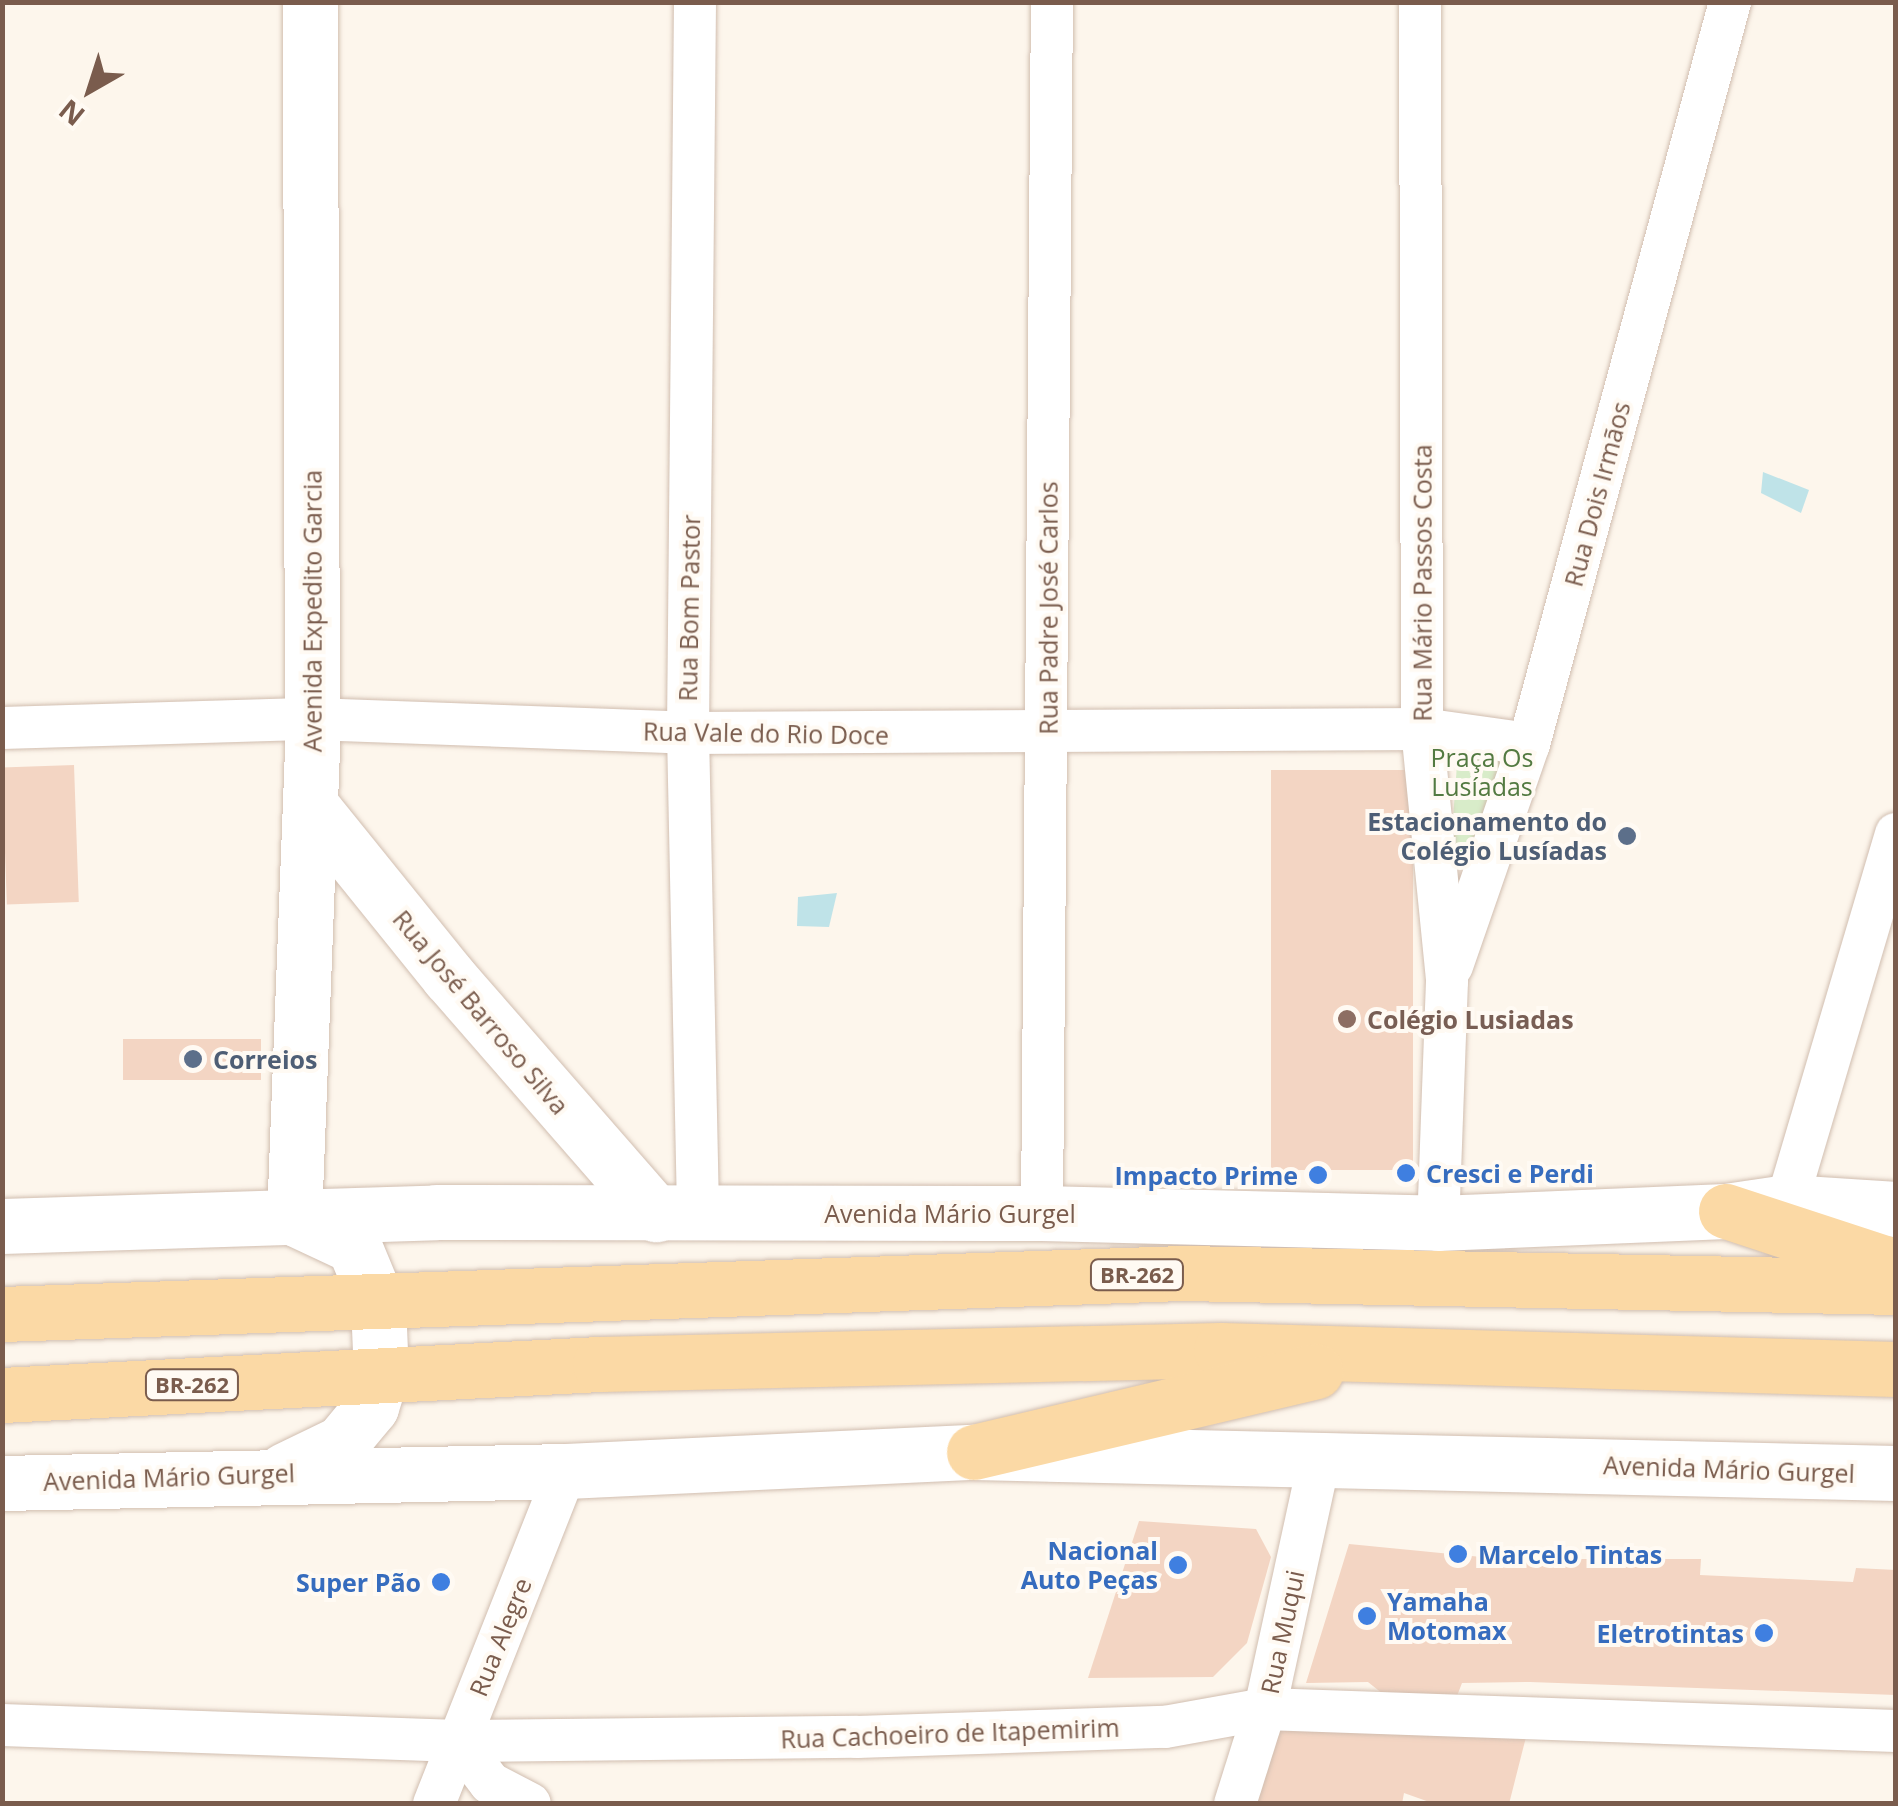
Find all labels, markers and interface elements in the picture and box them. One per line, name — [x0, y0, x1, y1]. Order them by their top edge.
north arrow — [40, 40, 140, 140]
text: N — [50, 91, 92, 135]
street label: Rua Dois Irmãos — [1558, 398, 1636, 590]
street label: Rua Mário Passos Costa — [1407, 444, 1437, 722]
street label: Avenida Expedito Garcia — [297, 470, 327, 752]
street label: Rua Padre José Carlos — [1033, 481, 1063, 735]
street label: Rua Bom Pastor — [672, 514, 706, 702]
street label: Rua Vale do Rio Doce — [643, 716, 889, 750]
park label: Praça Os Lusíadas — [1431, 743, 1533, 802]
place label: Estacionamento do Colégio Lusíadas — [1367, 807, 1607, 866]
marker: Estacionamento do Colégio Lusíadas — [1616, 825, 1638, 847]
street label: Rua José Barroso Silva — [387, 904, 575, 1120]
place label: Colégio Lusiadas — [1367, 1004, 1574, 1034]
marker: Colégio Lusiadas — [1336, 1008, 1358, 1030]
place label: Correios — [213, 1044, 317, 1074]
marker: Correios — [182, 1048, 204, 1070]
place label: Cresci e Perdi — [1426, 1158, 1594, 1188]
place label: Impacto Prime — [1115, 1160, 1298, 1190]
marker: Cresci e Perdi — [1395, 1162, 1417, 1184]
marker: Impacto Prime — [1307, 1164, 1329, 1186]
street label: Avenida Mário Gurgel — [824, 1198, 1076, 1228]
road number: BR-262 — [1090, 1258, 1184, 1292]
road number: BR-262 — [144, 1368, 240, 1402]
street label: Avenida Mário Gurgel — [1603, 1450, 1855, 1488]
street label: Avenida Mário Gurgel — [43, 1458, 295, 1496]
place label: Nacional Auto Peças — [1021, 1536, 1158, 1595]
place label: Marcelo Tintas — [1478, 1539, 1662, 1569]
marker: Marcelo Tintas — [1447, 1543, 1469, 1565]
marker: Nacional Auto Peças — [1167, 1554, 1189, 1576]
place label: Super Pão — [296, 1567, 421, 1597]
street label: Rua Muqui — [1254, 1567, 1310, 1697]
marker: Super Pão — [430, 1571, 452, 1593]
street label: Rua Alegre — [463, 1573, 537, 1701]
place label: Yamaha Motomax — [1387, 1587, 1506, 1646]
marker: Yamaha Motomax — [1356, 1605, 1378, 1627]
place label: Eletrotintas — [1597, 1618, 1744, 1648]
marker: Eletrotintas — [1753, 1622, 1775, 1644]
street label: Rua Cachoeiro de Itapemirim — [780, 1712, 1120, 1754]

